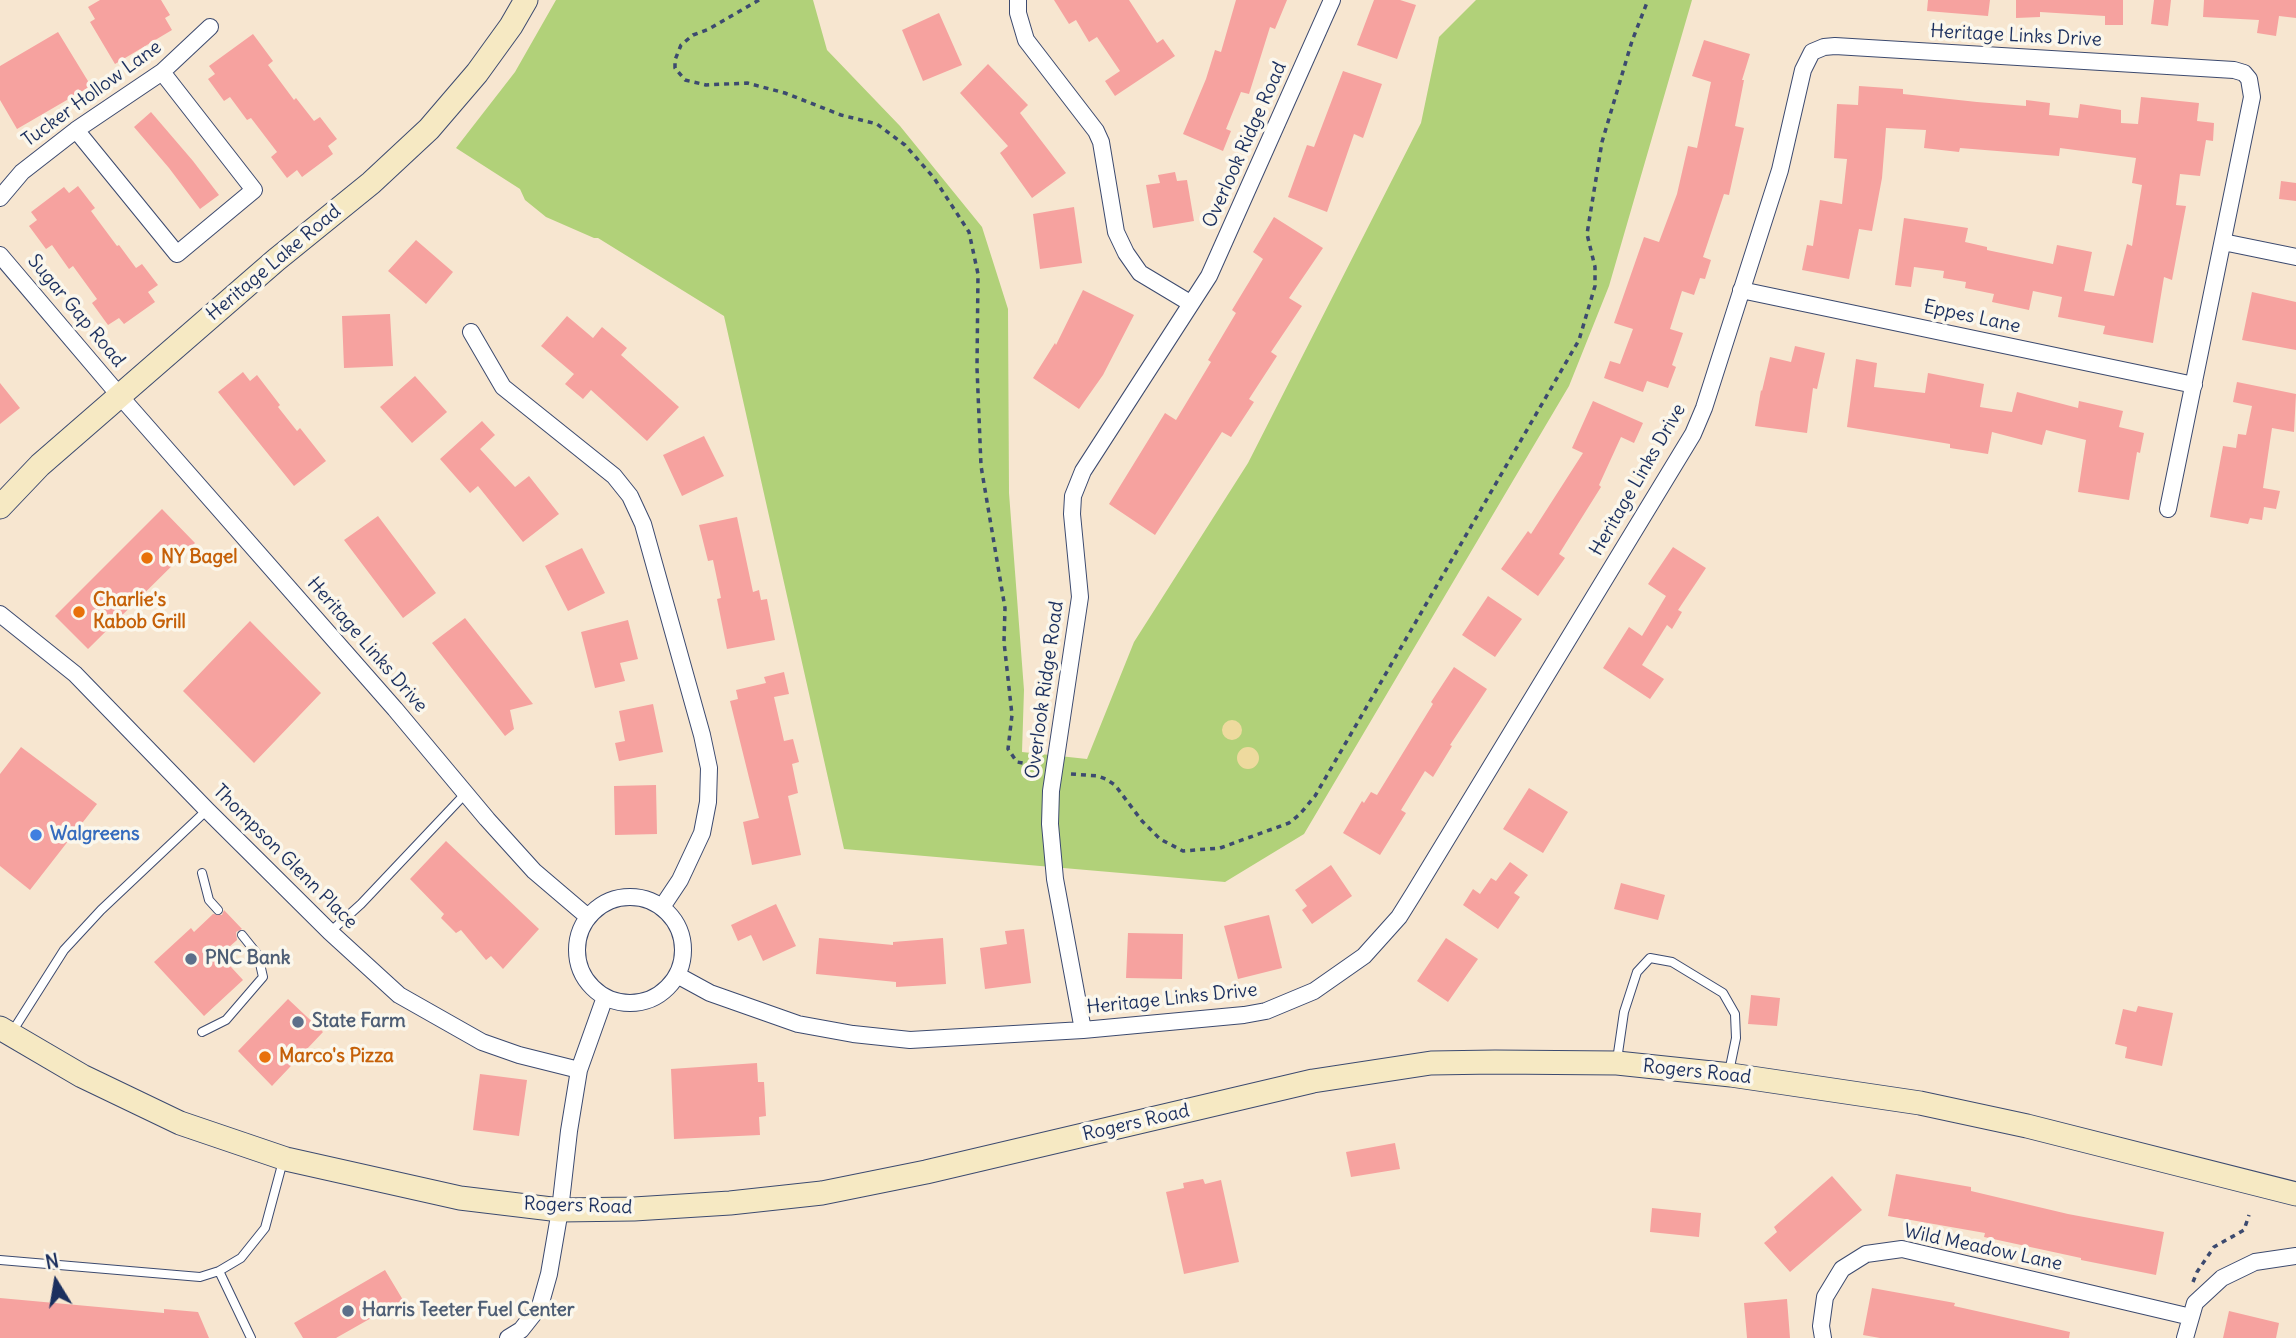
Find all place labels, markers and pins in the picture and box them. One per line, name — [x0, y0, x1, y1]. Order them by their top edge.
place label: NY Bagel — [161, 547, 237, 569]
marker: NY Bagel — [139, 550, 155, 566]
place label: Charlie's Kabob Grill — [93, 590, 186, 634]
marker: Charlie's Kabob Grill — [71, 604, 87, 620]
place label: Walgreens — [50, 824, 140, 846]
marker: Walgreens — [28, 827, 44, 843]
place label: PNC Bank — [205, 948, 291, 970]
marker: PNC Bank — [183, 951, 199, 967]
place label: State Farm — [312, 1011, 406, 1033]
marker: State Farm — [290, 1014, 306, 1030]
place label: Marco's Pizza — [279, 1046, 394, 1068]
marker: Marco's Pizza — [257, 1049, 273, 1065]
place label: Harris Teeter Fuel Center — [362, 1300, 575, 1322]
marker: Harris Teeter Fuel Center — [340, 1303, 356, 1319]

